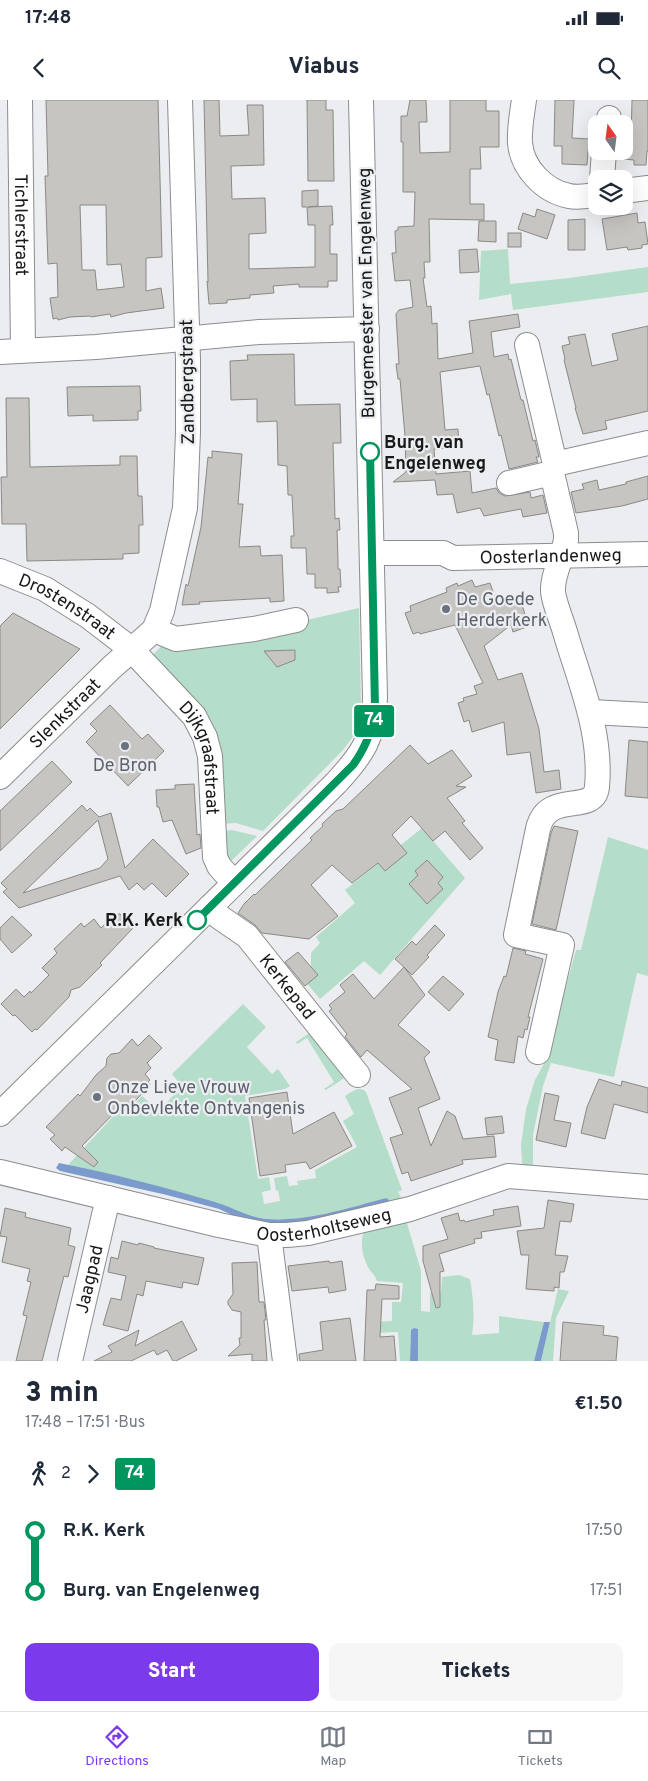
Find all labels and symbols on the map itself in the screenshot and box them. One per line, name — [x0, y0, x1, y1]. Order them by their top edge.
north arrow — [588, 115, 632, 160]
street label: Burgemeester van Engelenweg — [354, 167, 381, 418]
street label: Tichlerstraat — [8, 174, 32, 276]
street label: Zandbergstraat — [176, 319, 201, 445]
place label: Burg. van Engelenweg — [384, 432, 486, 476]
marker: Burg. van Engelenweg — [360, 442, 380, 462]
street label: Oosterlandenweg — [480, 545, 622, 570]
street label: Drostenstraat — [15, 569, 119, 646]
place label: De Goede Herderkerk — [456, 589, 547, 633]
marker: De Goede Herderkerk — [440, 603, 452, 615]
street label: Slenkstraat — [25, 674, 107, 755]
street label: Dijkgraafstraat — [173, 697, 223, 815]
line badge: 74 — [352, 705, 396, 737]
marker: De Bron — [119, 740, 131, 752]
place label: De Bron — [93, 755, 157, 778]
place label: R.K. Kerk — [105, 910, 183, 933]
marker: R.K. Kerk — [187, 910, 207, 930]
street label: Kerkepad — [253, 950, 319, 1025]
place label: Onze Lieve Vrouw Onbevlekte Ontvangenis — [107, 1077, 305, 1121]
marker: Onze Lieve Vrouw Onbevlekte Ontvangenis — [91, 1091, 103, 1103]
street label: Oosterholtseweg — [254, 1204, 394, 1248]
street label: Jaagpad — [71, 1243, 110, 1316]

